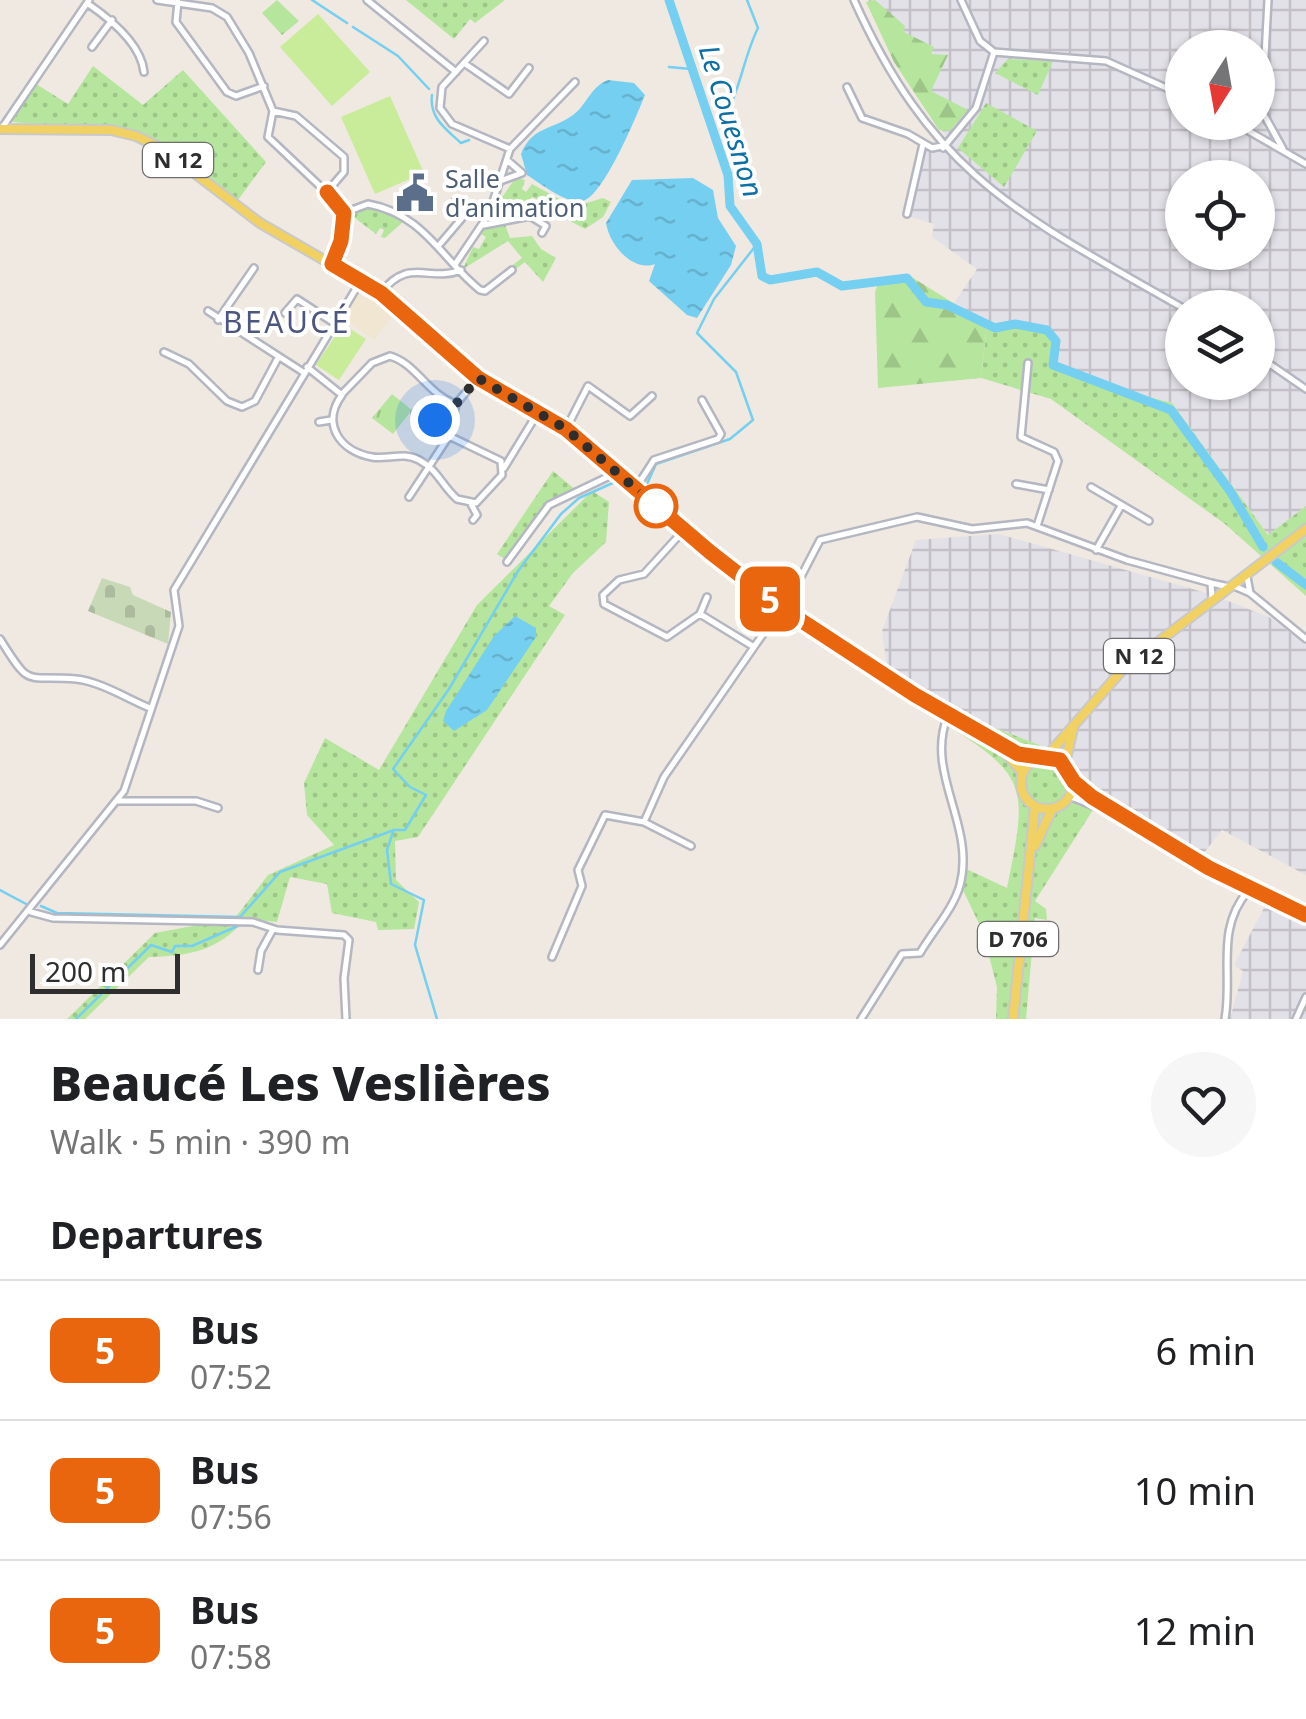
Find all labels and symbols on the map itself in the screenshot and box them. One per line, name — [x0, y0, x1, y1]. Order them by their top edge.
north arrow — [1165, 30, 1275, 140]
water label: Le Couesnon — [691, 40, 773, 201]
road number: N 12 — [143, 143, 213, 177]
place label: Salle d'animation — [445, 161, 584, 224]
public building icon: Salle d'animation — [394, 172, 436, 214]
district label: BEAUCÉ — [223, 301, 351, 342]
your location — [410, 395, 460, 445]
unlabelled marker — [635, 485, 677, 527]
line badge: 5 — [738, 566, 802, 632]
road number: N 12 — [1104, 639, 1174, 673]
road number: D 706 — [978, 922, 1058, 956]
scale bar — [30, 949, 180, 994]

